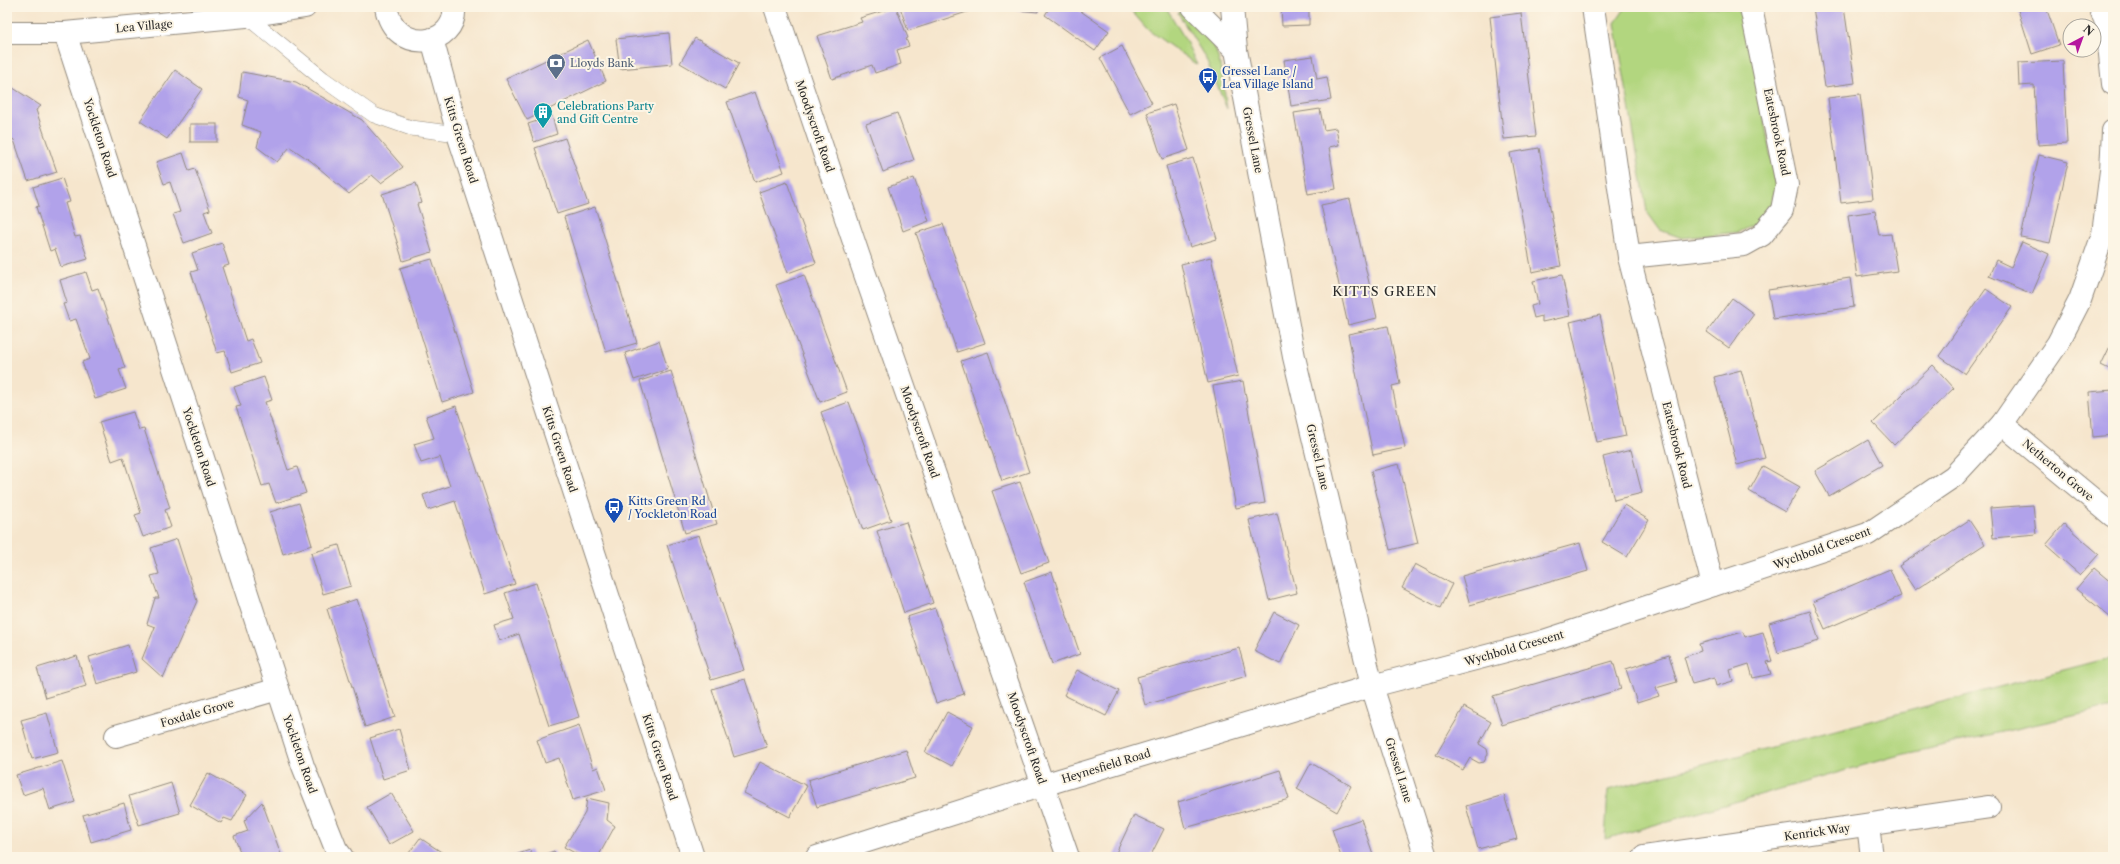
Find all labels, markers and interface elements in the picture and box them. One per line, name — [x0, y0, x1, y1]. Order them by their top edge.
street label: Lea Village — [115, 17, 173, 35]
north arrow — [2062, 18, 2102, 58]
text: N — [2080, 22, 2097, 39]
bank icon: Lloyds Bank — [545, 52, 567, 80]
place label: Lloyds Bank — [570, 56, 635, 70]
place label: Gressel Lane / Lea Village Island — [1222, 64, 1314, 91]
bus stop icon: Gressel Lane / Lea Village Island — [1197, 66, 1219, 94]
street label: Moodyscroft Road — [793, 78, 837, 174]
street label: Eatesbrook Road — [1761, 87, 1793, 177]
street label: Kitts Green Road — [441, 95, 481, 185]
street label: Yockleton Road — [80, 96, 119, 180]
place label: Celebrations Party and Gift Centre — [557, 99, 655, 126]
building icon: Celebrations Party and Gift Centre — [532, 101, 554, 129]
street label: Gressel Lane — [1240, 106, 1266, 174]
district label: KITTS GREEN — [1332, 283, 1438, 299]
street label: Moodyscroft Road — [898, 384, 942, 480]
street label: Eatesbrook Road — [1659, 400, 1695, 490]
street label: Kitts Green Road — [539, 404, 581, 494]
street label: Yockleton Road — [179, 405, 218, 489]
street label: Gressel Lane — [1304, 423, 1332, 491]
street label: Netherton Grove — [2020, 436, 2096, 504]
place label: Kitts Green Rd / Yockleton Road — [628, 494, 717, 521]
bus stop icon: Kitts Green Rd / Yockleton Road — [603, 496, 625, 524]
street label: Wychbold Crescent — [1770, 524, 1873, 573]
street label: Wychbold Crescent — [1462, 627, 1565, 669]
street label: Moodyscroft Road — [1005, 690, 1049, 786]
street label: Foxdale Grove — [159, 696, 235, 730]
street label: Yockleton Road — [280, 712, 320, 796]
street label: Kitts Green Road — [639, 712, 681, 802]
street label: Gressel Lane — [1382, 736, 1416, 804]
street label: Heynesfield Road — [1060, 746, 1152, 786]
street label: Kenrick Way — [1783, 820, 1852, 844]

